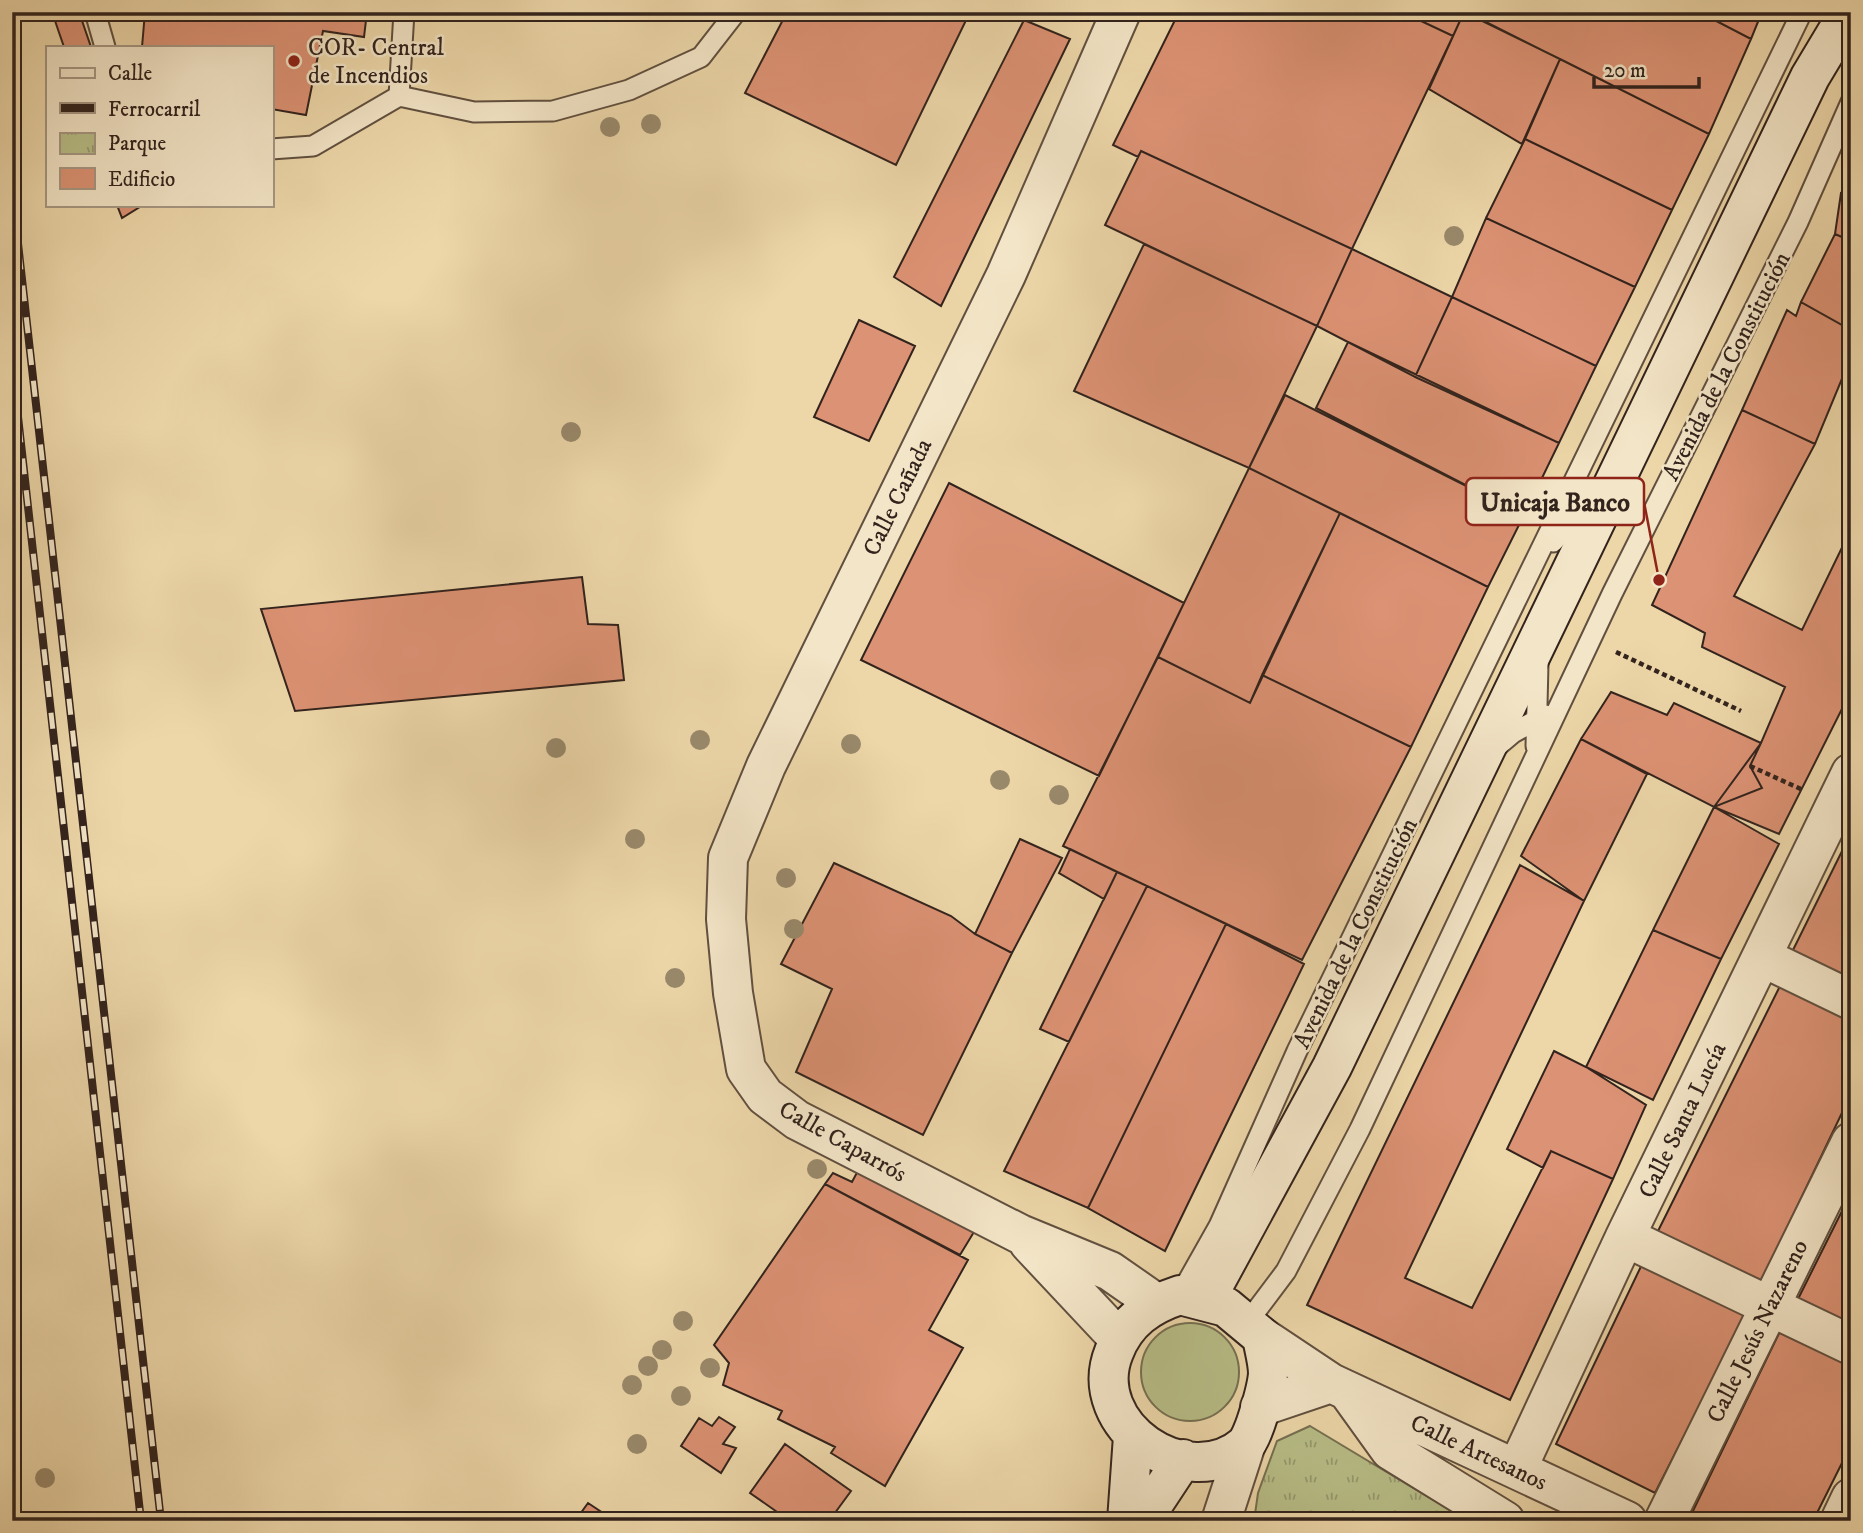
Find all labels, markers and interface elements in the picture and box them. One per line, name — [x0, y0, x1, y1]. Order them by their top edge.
place label: COR- Central de Incendios — [308, 33, 445, 91]
legend — [46, 46, 273, 206]
scale bar — [1594, 46, 1699, 90]
marker: COR- Central de Incendios — [286, 53, 302, 69]
text: 20 m — [1604, 58, 1646, 84]
text: Calle — [108, 61, 152, 87]
text: Ferrocarril — [108, 97, 201, 123]
text: Parque — [108, 131, 166, 157]
text: Edificio — [108, 167, 175, 193]
street label: Avenida de la Constitución — [1656, 247, 1798, 486]
street label: Calle Cañada — [857, 433, 939, 561]
callout: Unicaja Banco — [1466, 478, 1644, 525]
text: Unicaja Banco — [1480, 487, 1630, 520]
street label: Avenida de la Constitución — [1287, 813, 1425, 1054]
street label: Calle Santa Lucía — [1632, 1037, 1734, 1203]
street label: Calle Caparrós — [773, 1094, 912, 1189]
street label: Calle Jesús Nazareno — [1701, 1235, 1815, 1428]
street label: Calle Artesanos — [1405, 1408, 1552, 1498]

